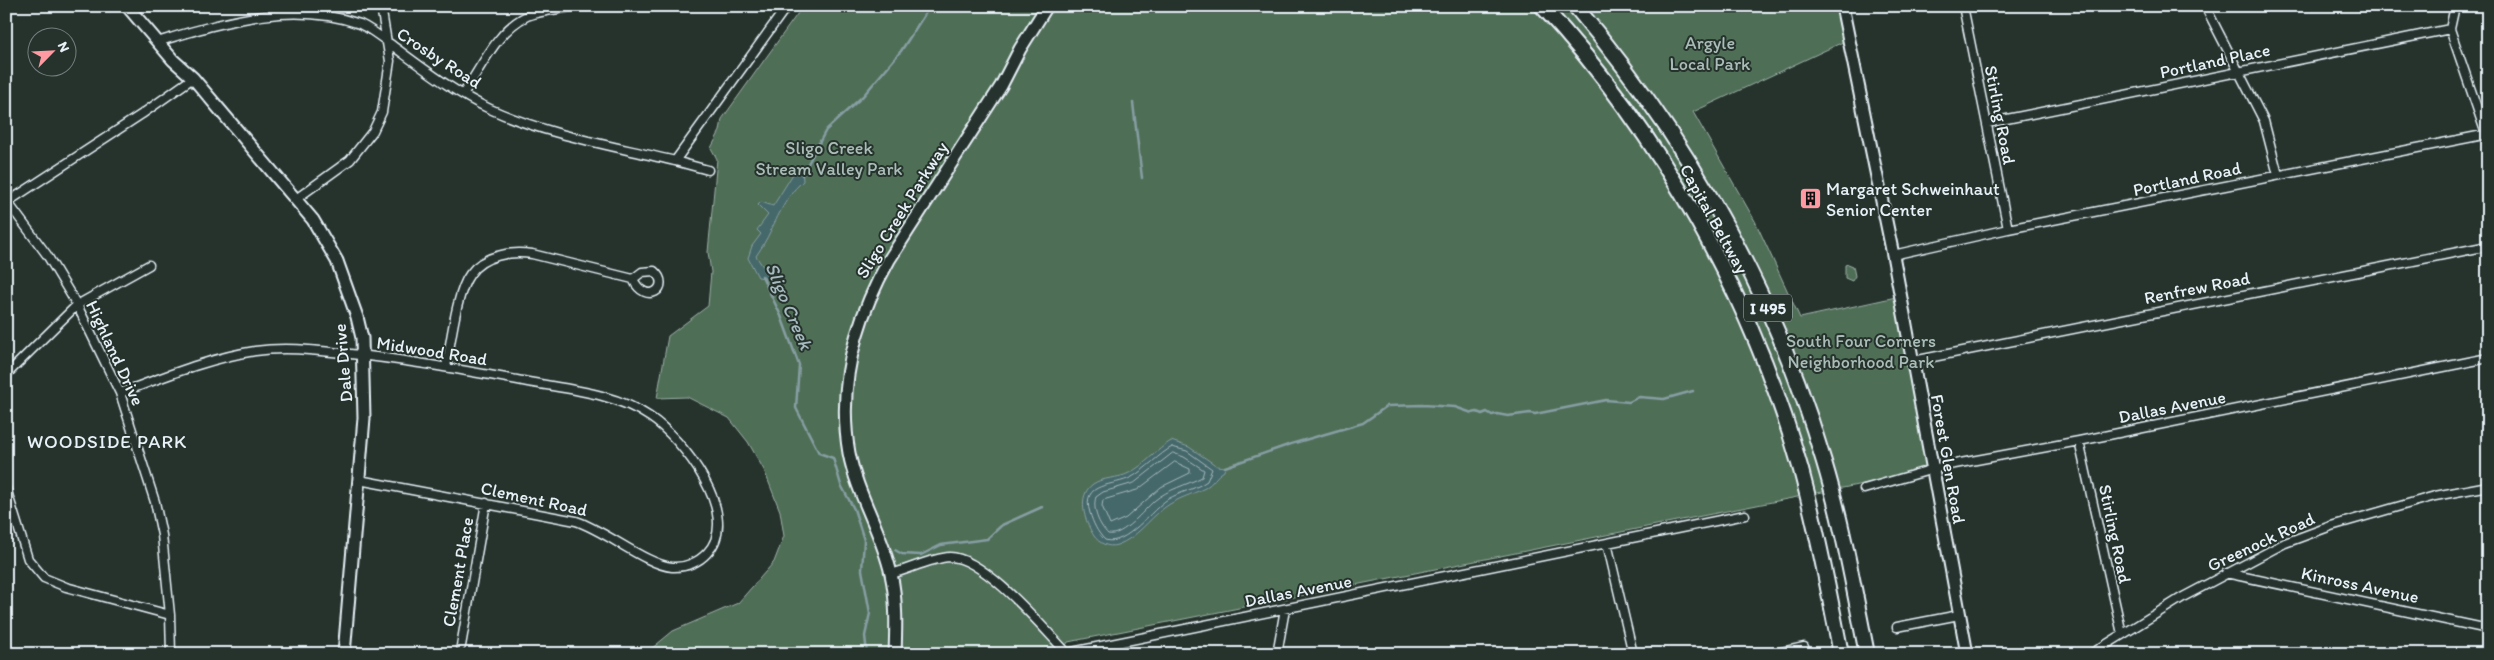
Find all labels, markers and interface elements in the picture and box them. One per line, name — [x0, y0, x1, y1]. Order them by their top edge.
street label: Crosby Road — [392, 22, 486, 94]
north arrow — [28, 28, 78, 78]
park label: Argyle Local Park — [1670, 32, 1751, 75]
text: N — [54, 39, 73, 55]
street label: Portland Place — [2158, 39, 2272, 83]
street label: Stirling Road — [1980, 64, 2020, 167]
park label: Sligo Creek Stream Valley Park — [755, 137, 903, 180]
street label: Sligo Creek Parkway — [851, 137, 953, 282]
street label: Portland Road — [2131, 157, 2243, 201]
street label: Capital Beltway — [1675, 160, 1753, 278]
place label: Margaret Schweinhaut Senior Center — [1826, 178, 2000, 221]
building icon: Margaret Schweinhaut Senior Center — [1798, 187, 1822, 211]
water label: Sligo Creek — [760, 259, 818, 354]
street label: Renfrew Road — [2142, 267, 2252, 309]
road number: I 495 — [1744, 294, 1792, 322]
street label: Highland Drive — [81, 297, 149, 409]
street label: Dale Drive — [329, 323, 357, 403]
park label: South Four Corners Neighborhood Park — [1786, 330, 1936, 373]
street label: Midwood Road — [375, 331, 489, 371]
street label: Dallas Avenue — [2116, 386, 2228, 428]
street label: Forest Glen Road — [1926, 392, 1970, 526]
district label: WOODSIDE PARK — [27, 430, 187, 453]
street label: Clement Road — [479, 477, 590, 521]
street label: Stirling Road — [2094, 483, 2136, 586]
street label: Greenock Road — [2204, 507, 2318, 576]
street label: Clement Place — [438, 515, 478, 629]
street label: Kinross Avenue — [2299, 562, 2421, 608]
street label: Dallas Avenue — [1242, 570, 1354, 612]

